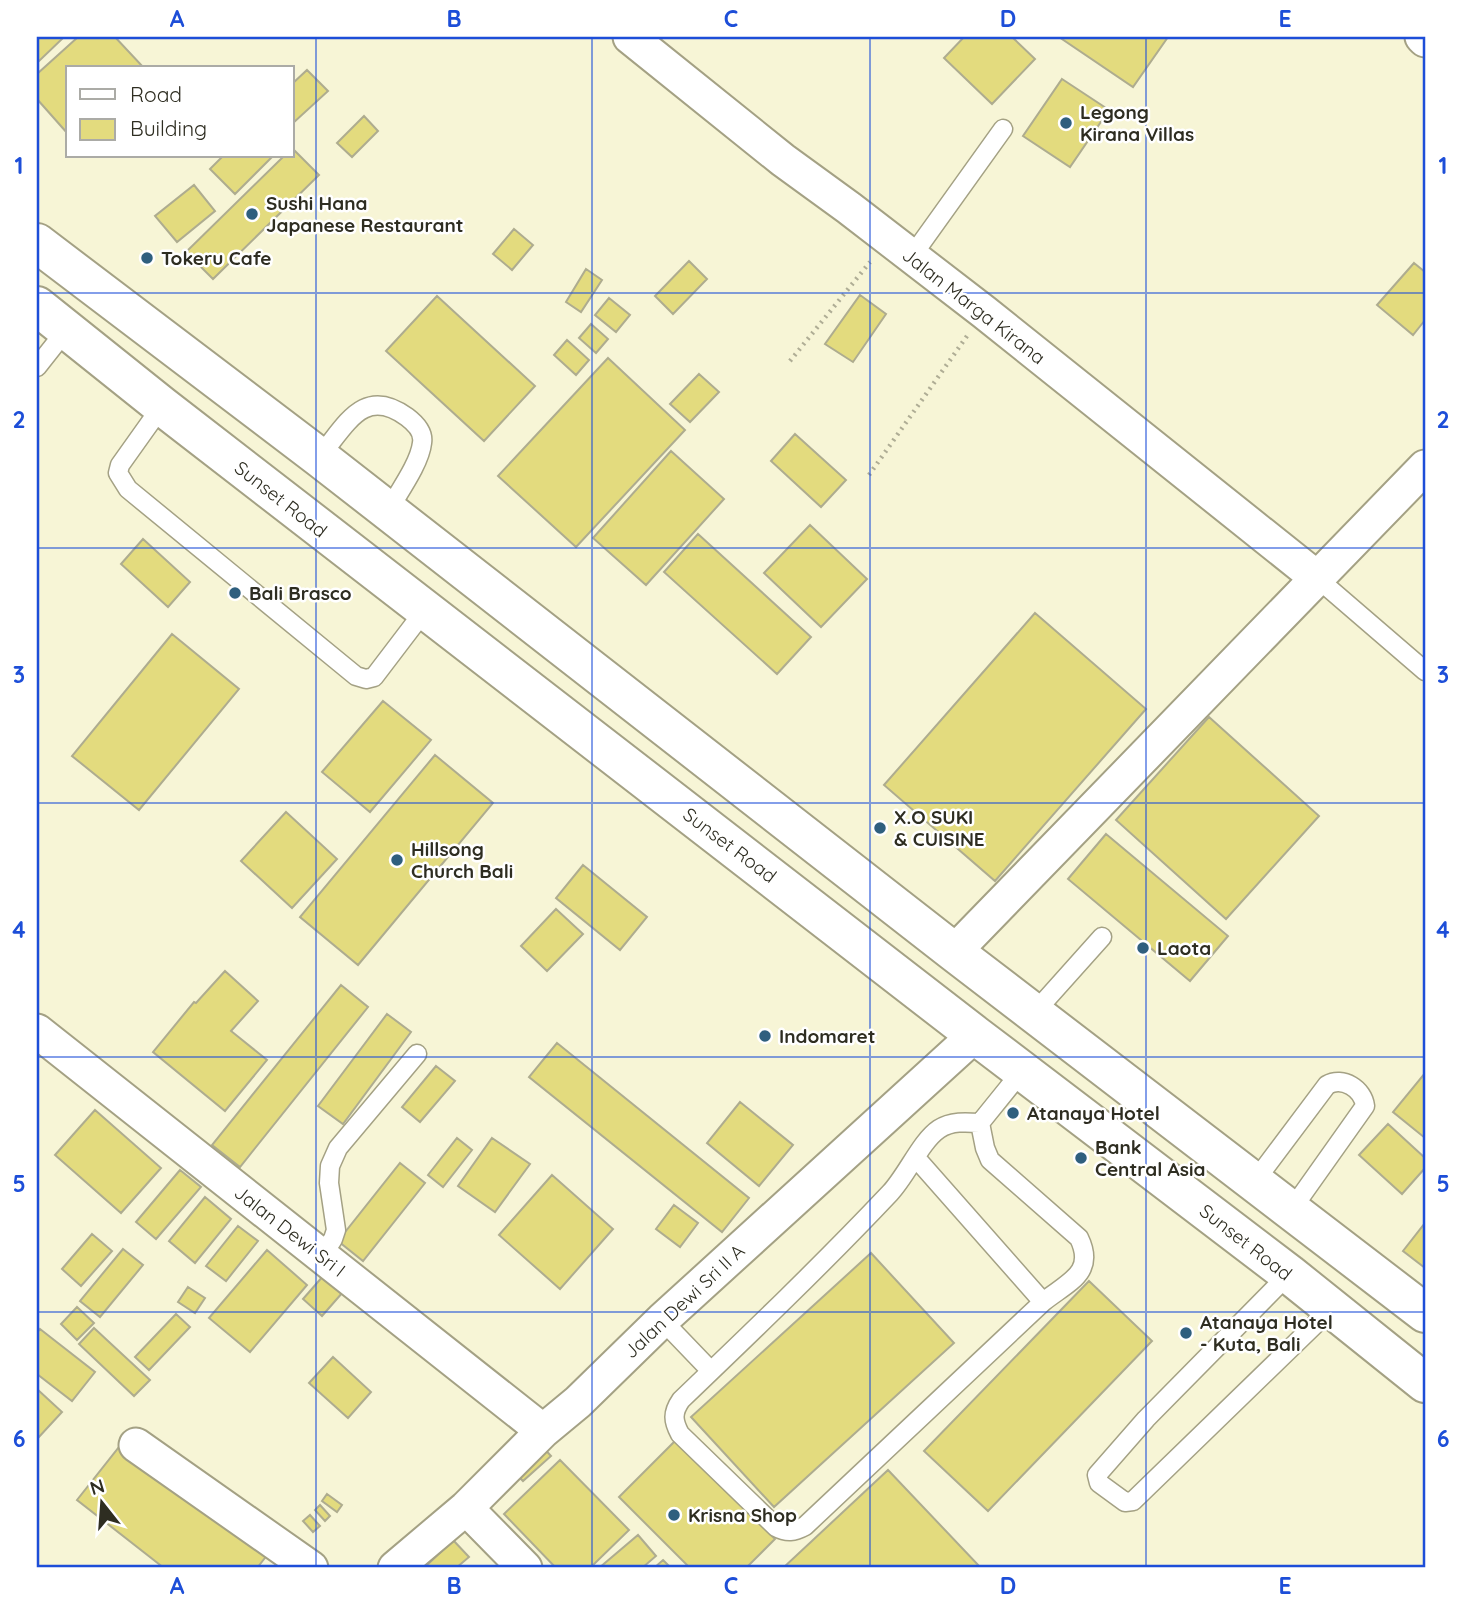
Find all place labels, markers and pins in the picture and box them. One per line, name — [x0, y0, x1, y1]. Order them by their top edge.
place label: Legong Kirana Villas — [1080, 100, 1194, 146]
marker: Legong Kirana Villas — [1058, 115, 1074, 131]
place label: Sushi Hana Japanese Restaurant — [266, 191, 464, 237]
marker: Sushi Hana Japanese Restaurant — [244, 206, 260, 222]
place label: Tokeru Cafe — [161, 246, 272, 270]
marker: Tokeru Cafe — [139, 250, 155, 266]
place label: Bali Brasco — [249, 581, 352, 605]
marker: Bali Brasco — [227, 585, 243, 601]
place label: X.O SUKI & CUISINE — [894, 805, 985, 851]
marker: X.O SUKI & CUISINE — [872, 820, 888, 836]
place label: Hillsong Church Bali — [411, 837, 513, 883]
marker: Hillsong Church Bali — [389, 852, 405, 868]
place label: Laota — [1157, 936, 1211, 960]
marker: Laota — [1135, 940, 1151, 956]
place label: Indomaret — [779, 1024, 876, 1048]
marker: Indomaret — [757, 1028, 773, 1044]
place label: Atanaya Hotel — [1027, 1101, 1160, 1125]
marker: Atanaya Hotel — [1005, 1105, 1021, 1121]
place label: Bank Central Asia — [1095, 1135, 1205, 1181]
marker: Bank Central Asia — [1073, 1150, 1089, 1166]
place label: Atanaya Hotel - Kuta, Bali — [1200, 1310, 1333, 1356]
marker: Atanaya Hotel - Kuta, Bali — [1178, 1325, 1194, 1341]
place label: Krisna Shop — [688, 1503, 797, 1527]
marker: Krisna Shop — [666, 1507, 682, 1523]

